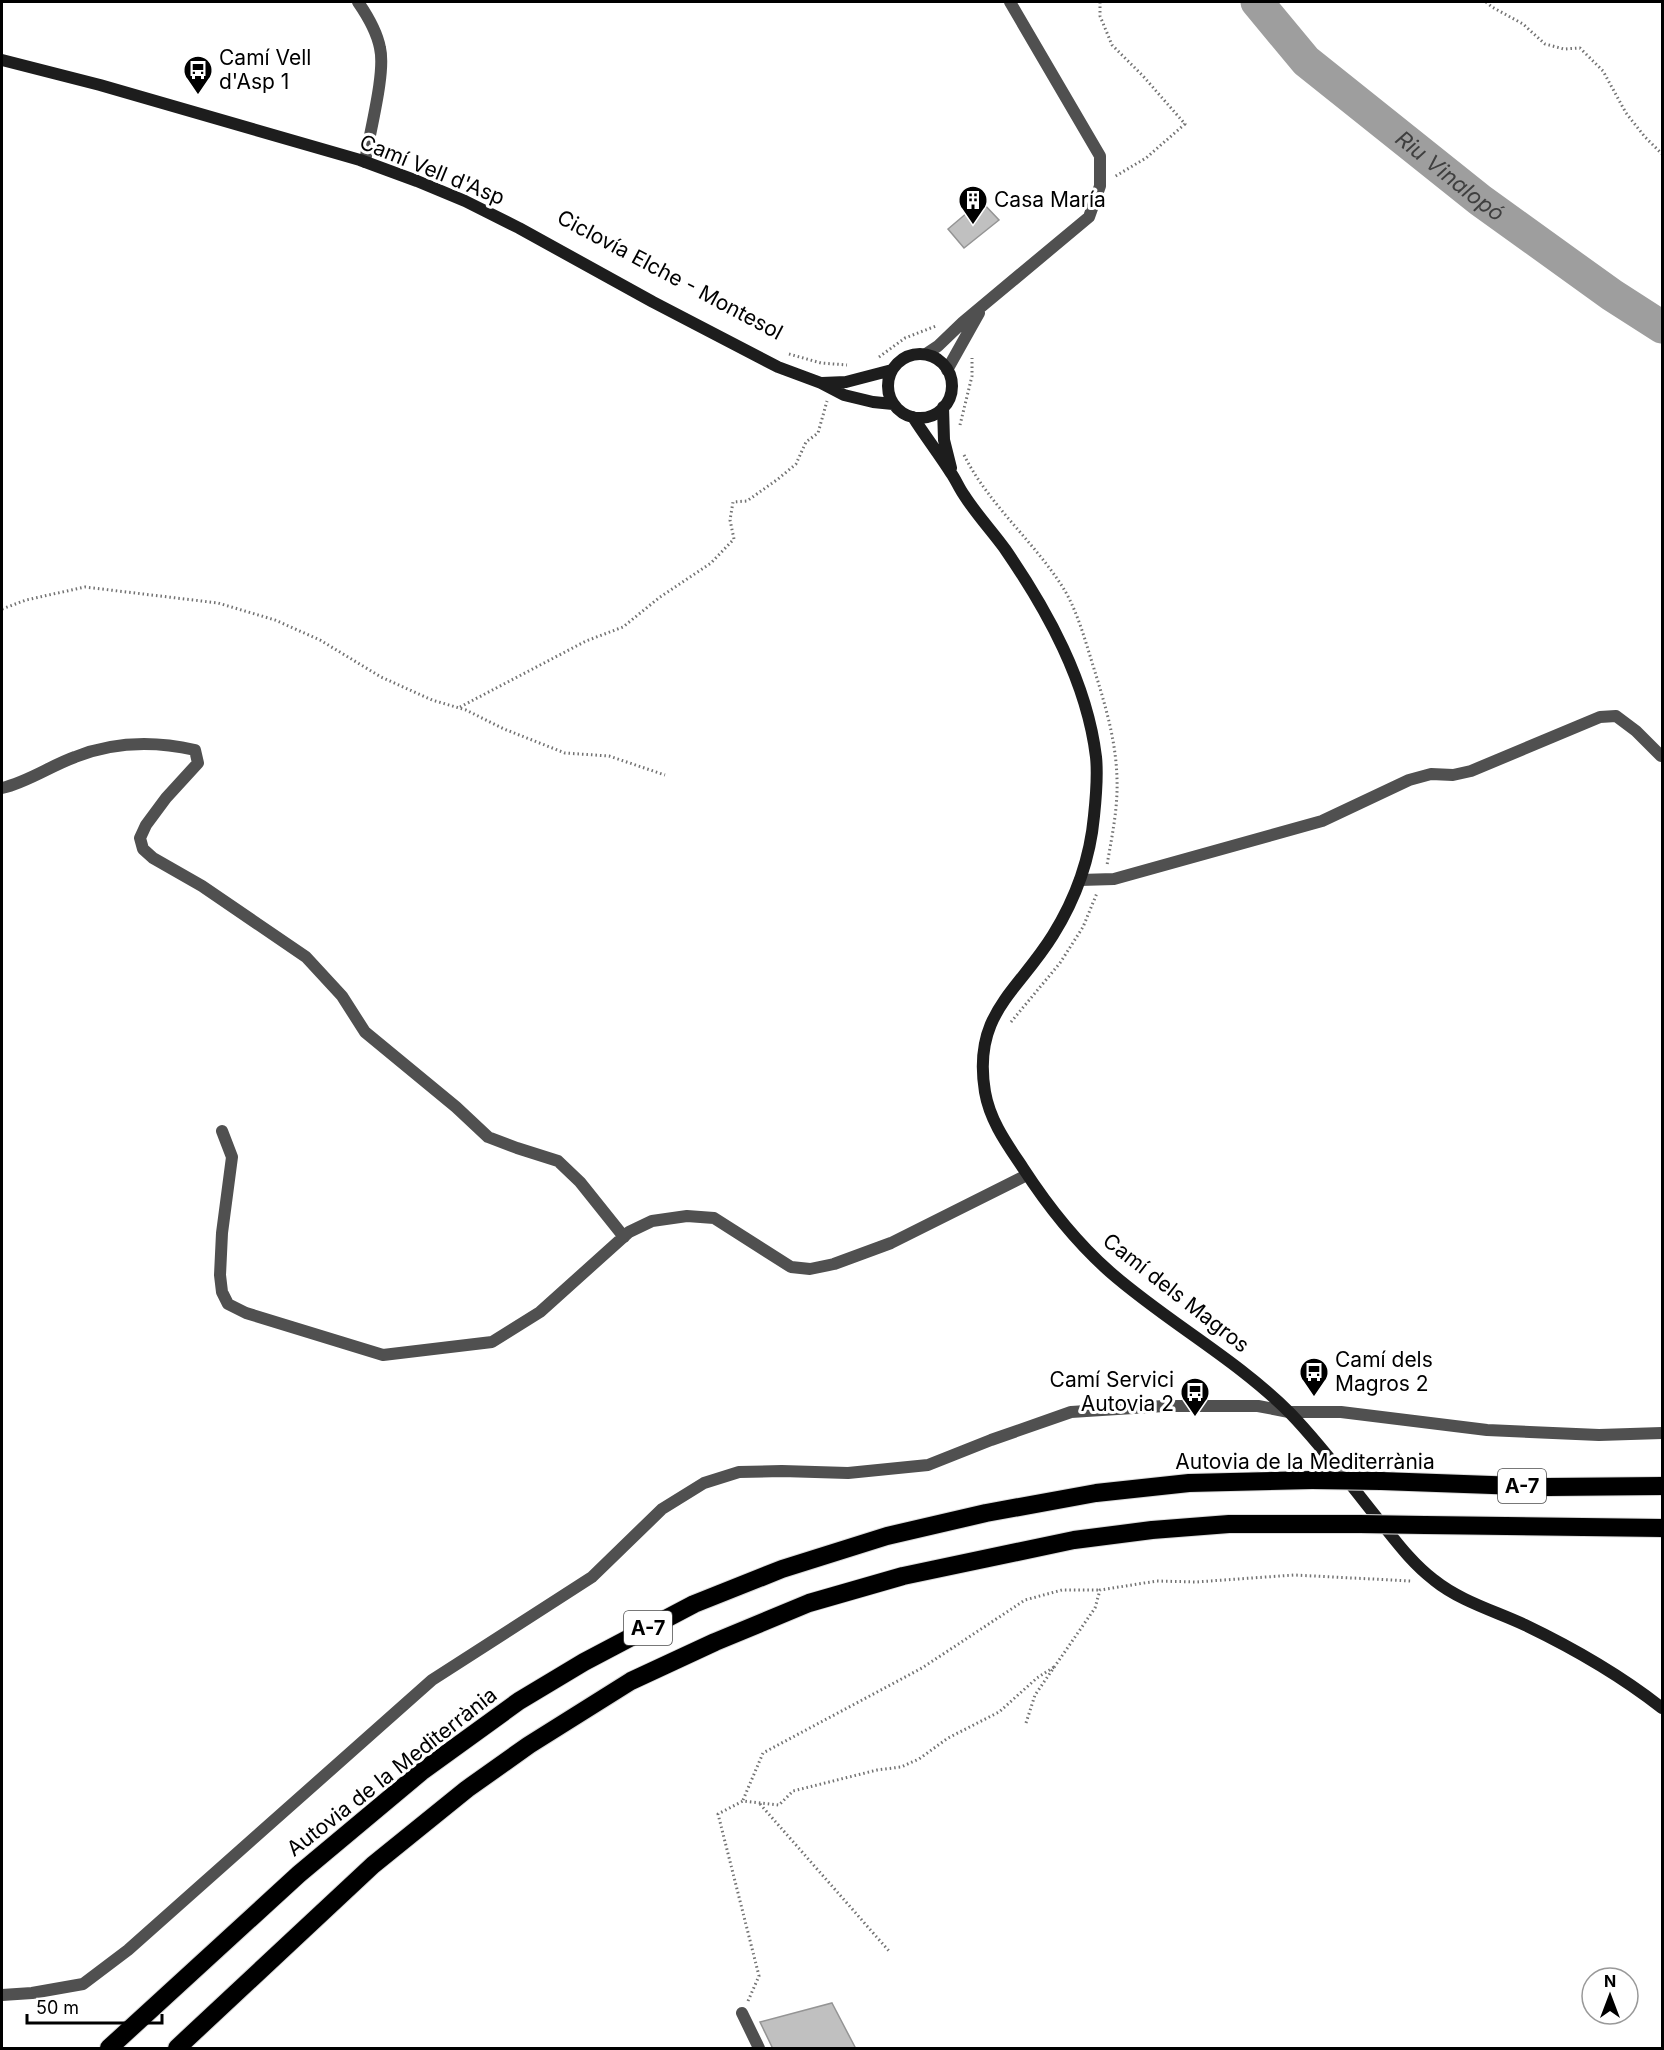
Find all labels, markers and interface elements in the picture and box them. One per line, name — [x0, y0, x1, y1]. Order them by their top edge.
place label: Camí Vell d'Asp 1 — [219, 45, 311, 94]
bus stop icon: Camí Vell d'Asp 1 — [182, 54, 214, 96]
water label: Riu Vinalopó — [1391, 125, 1510, 226]
street label: Camí Vell d'Asp — [356, 129, 508, 210]
building icon: Casa María — [957, 184, 989, 226]
place label: Casa María — [994, 187, 1106, 212]
street label: Ciclovía Elche - Montesol — [553, 204, 787, 345]
street label: Camí dels Magros — [1098, 1228, 1254, 1357]
place label: Camí dels Magros 2 — [1335, 1347, 1433, 1396]
bus stop icon: Camí dels Magros 2 — [1298, 1356, 1330, 1398]
place label: Camí Servici Autovia 2 — [1050, 1367, 1174, 1416]
bus stop icon: Camí Servici Autovia 2 — [1179, 1376, 1211, 1418]
street label: Autovia de la Mediterrània — [1175, 1449, 1435, 1474]
road number: A-7 — [1498, 1469, 1546, 1503]
road number: A-7 — [624, 1611, 672, 1645]
street label: Autovia de la Mediterrània — [282, 1682, 502, 1861]
north arrow — [1580, 1966, 1640, 2026]
text: N — [1604, 1971, 1616, 1991]
scale bar — [27, 1987, 162, 2025]
text: 50 m — [36, 1997, 79, 2018]

